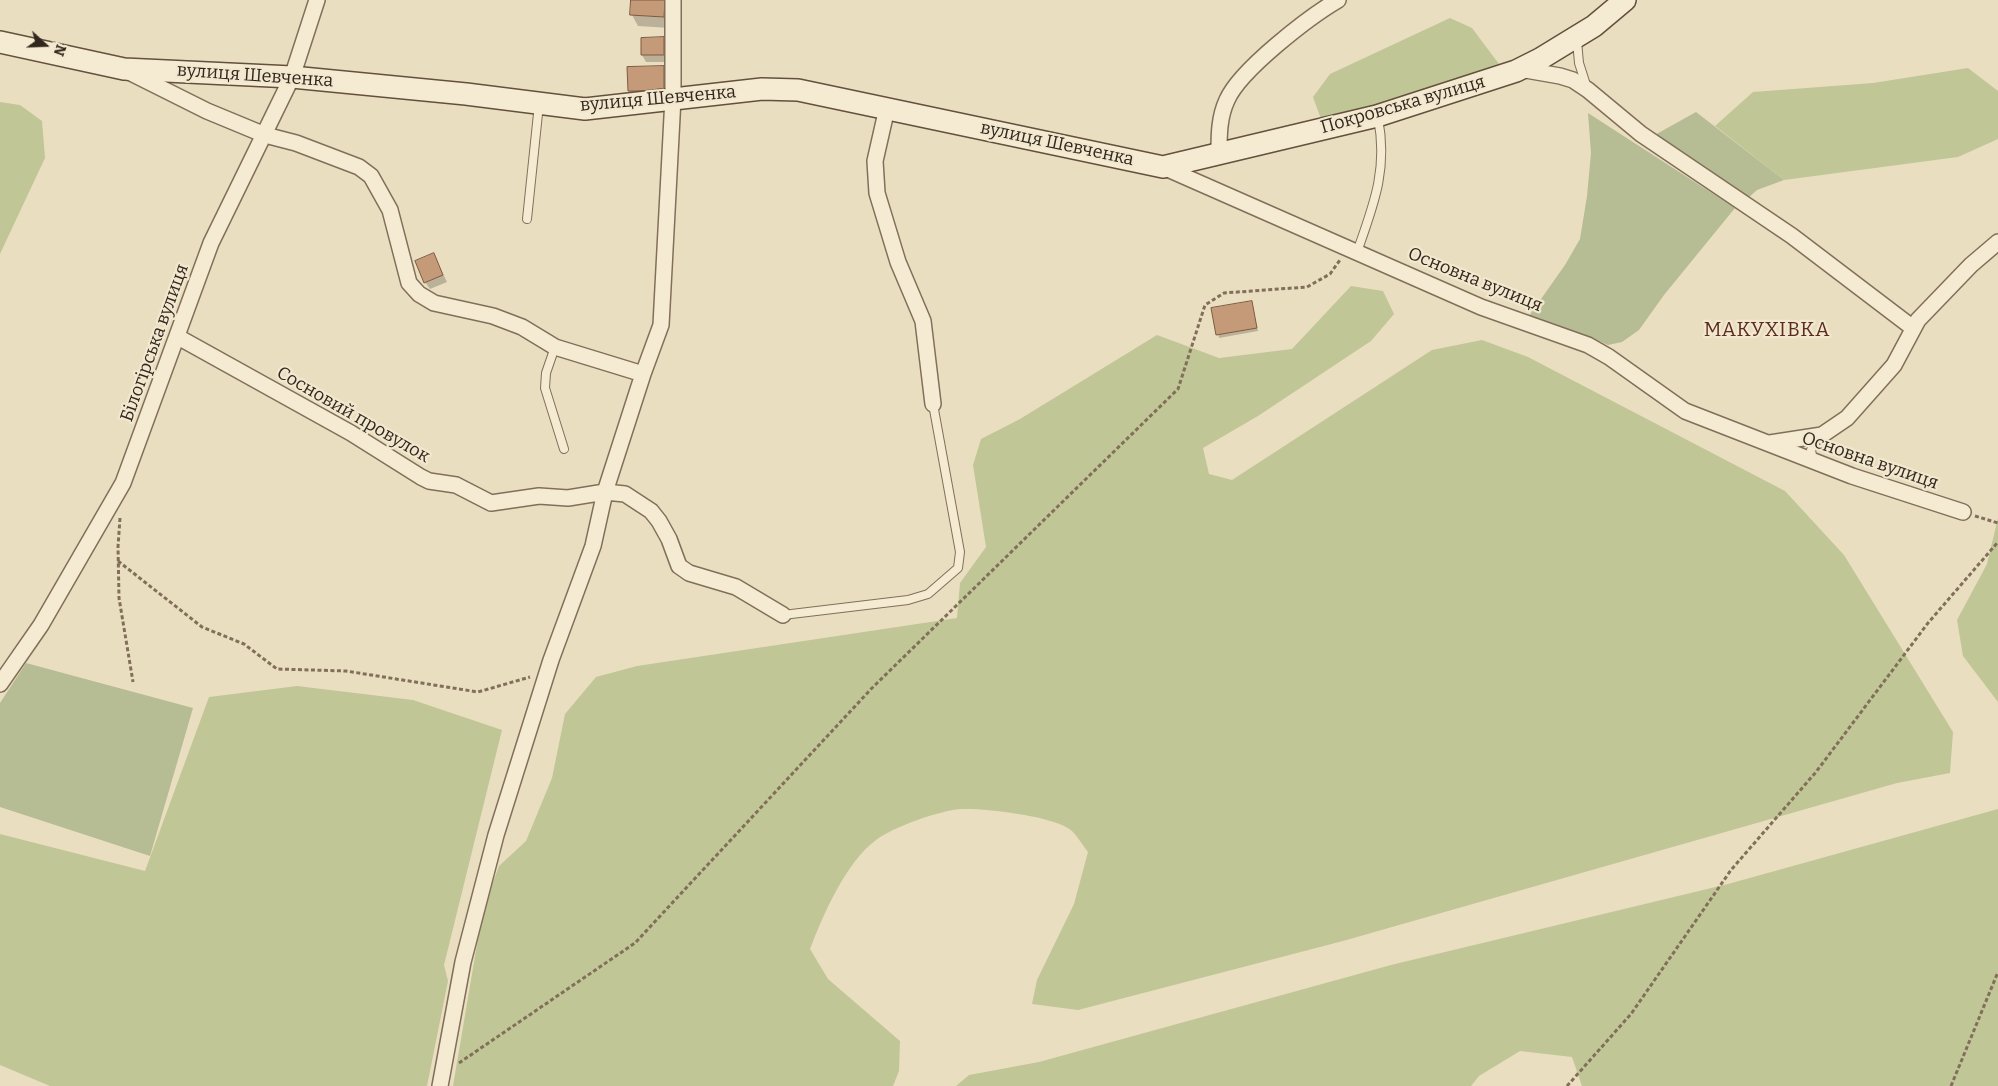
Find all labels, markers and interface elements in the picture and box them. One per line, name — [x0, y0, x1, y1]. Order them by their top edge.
north arrow — [20, 20, 70, 70]
text: N — [50, 42, 69, 58]
street label: вулиця Шевченка — [176, 60, 334, 92]
street label: Покровська вулиця — [1318, 71, 1488, 139]
street label: вулиця Шевченка — [579, 81, 737, 117]
street label: вулиця Шевченка — [978, 117, 1136, 171]
street label: Основна вулиця — [1405, 243, 1545, 317]
street label: Білогірська вулиця — [116, 261, 194, 425]
district label: МАКУХІВКА — [1703, 318, 1831, 342]
street label: Сосновий провулок — [273, 362, 433, 468]
street label: Основна вулиця — [1799, 428, 1941, 494]

